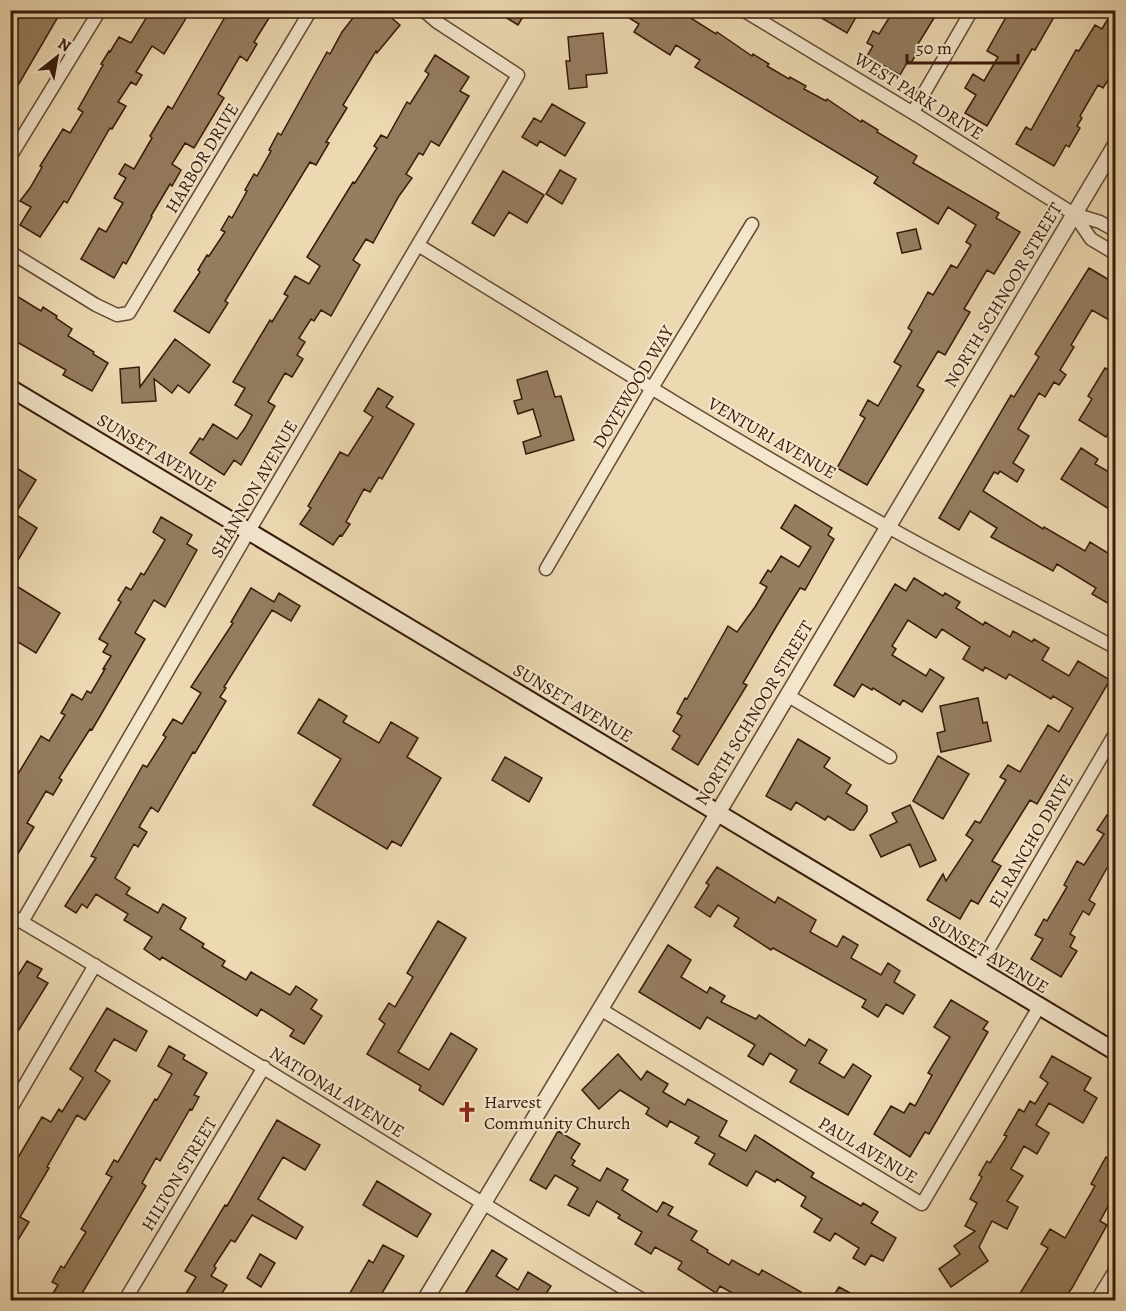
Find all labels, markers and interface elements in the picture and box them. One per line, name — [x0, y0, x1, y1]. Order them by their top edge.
north arrow — [27, 27, 87, 87]
scale bar — [907, 27, 1018, 65]
text: N — [54, 33, 75, 58]
text: 50 m — [916, 36, 952, 60]
street label: WEST PARK DRIVE — [849, 46, 988, 145]
street label: HARBOR DRIVE — [160, 98, 244, 218]
street label: NORTH SCHNOOR STREET — [938, 198, 1068, 392]
street label: DOVEWOOD WAY — [587, 320, 680, 453]
street label: VENTURI AVENUE — [703, 391, 841, 485]
street label: SUNSET AVENUE — [93, 408, 221, 498]
street label: SHANNON AVENUE — [205, 416, 303, 562]
street label: NORTH SCHNOOR STREET — [689, 616, 819, 810]
street label: SUNSET AVENUE — [509, 658, 637, 748]
street label: EL RANCHO DRIVE — [983, 770, 1079, 912]
street label: SUNSET AVENUE — [925, 909, 1053, 999]
street label: NATIONAL AVENUE — [265, 1041, 409, 1143]
place label: Harvest Community Church — [484, 1090, 631, 1135]
church icon: Harvest Community Church — [455, 1100, 479, 1124]
street label: PAUL AVENUE — [814, 1111, 922, 1189]
street label: HILTON STREET — [136, 1113, 222, 1235]

